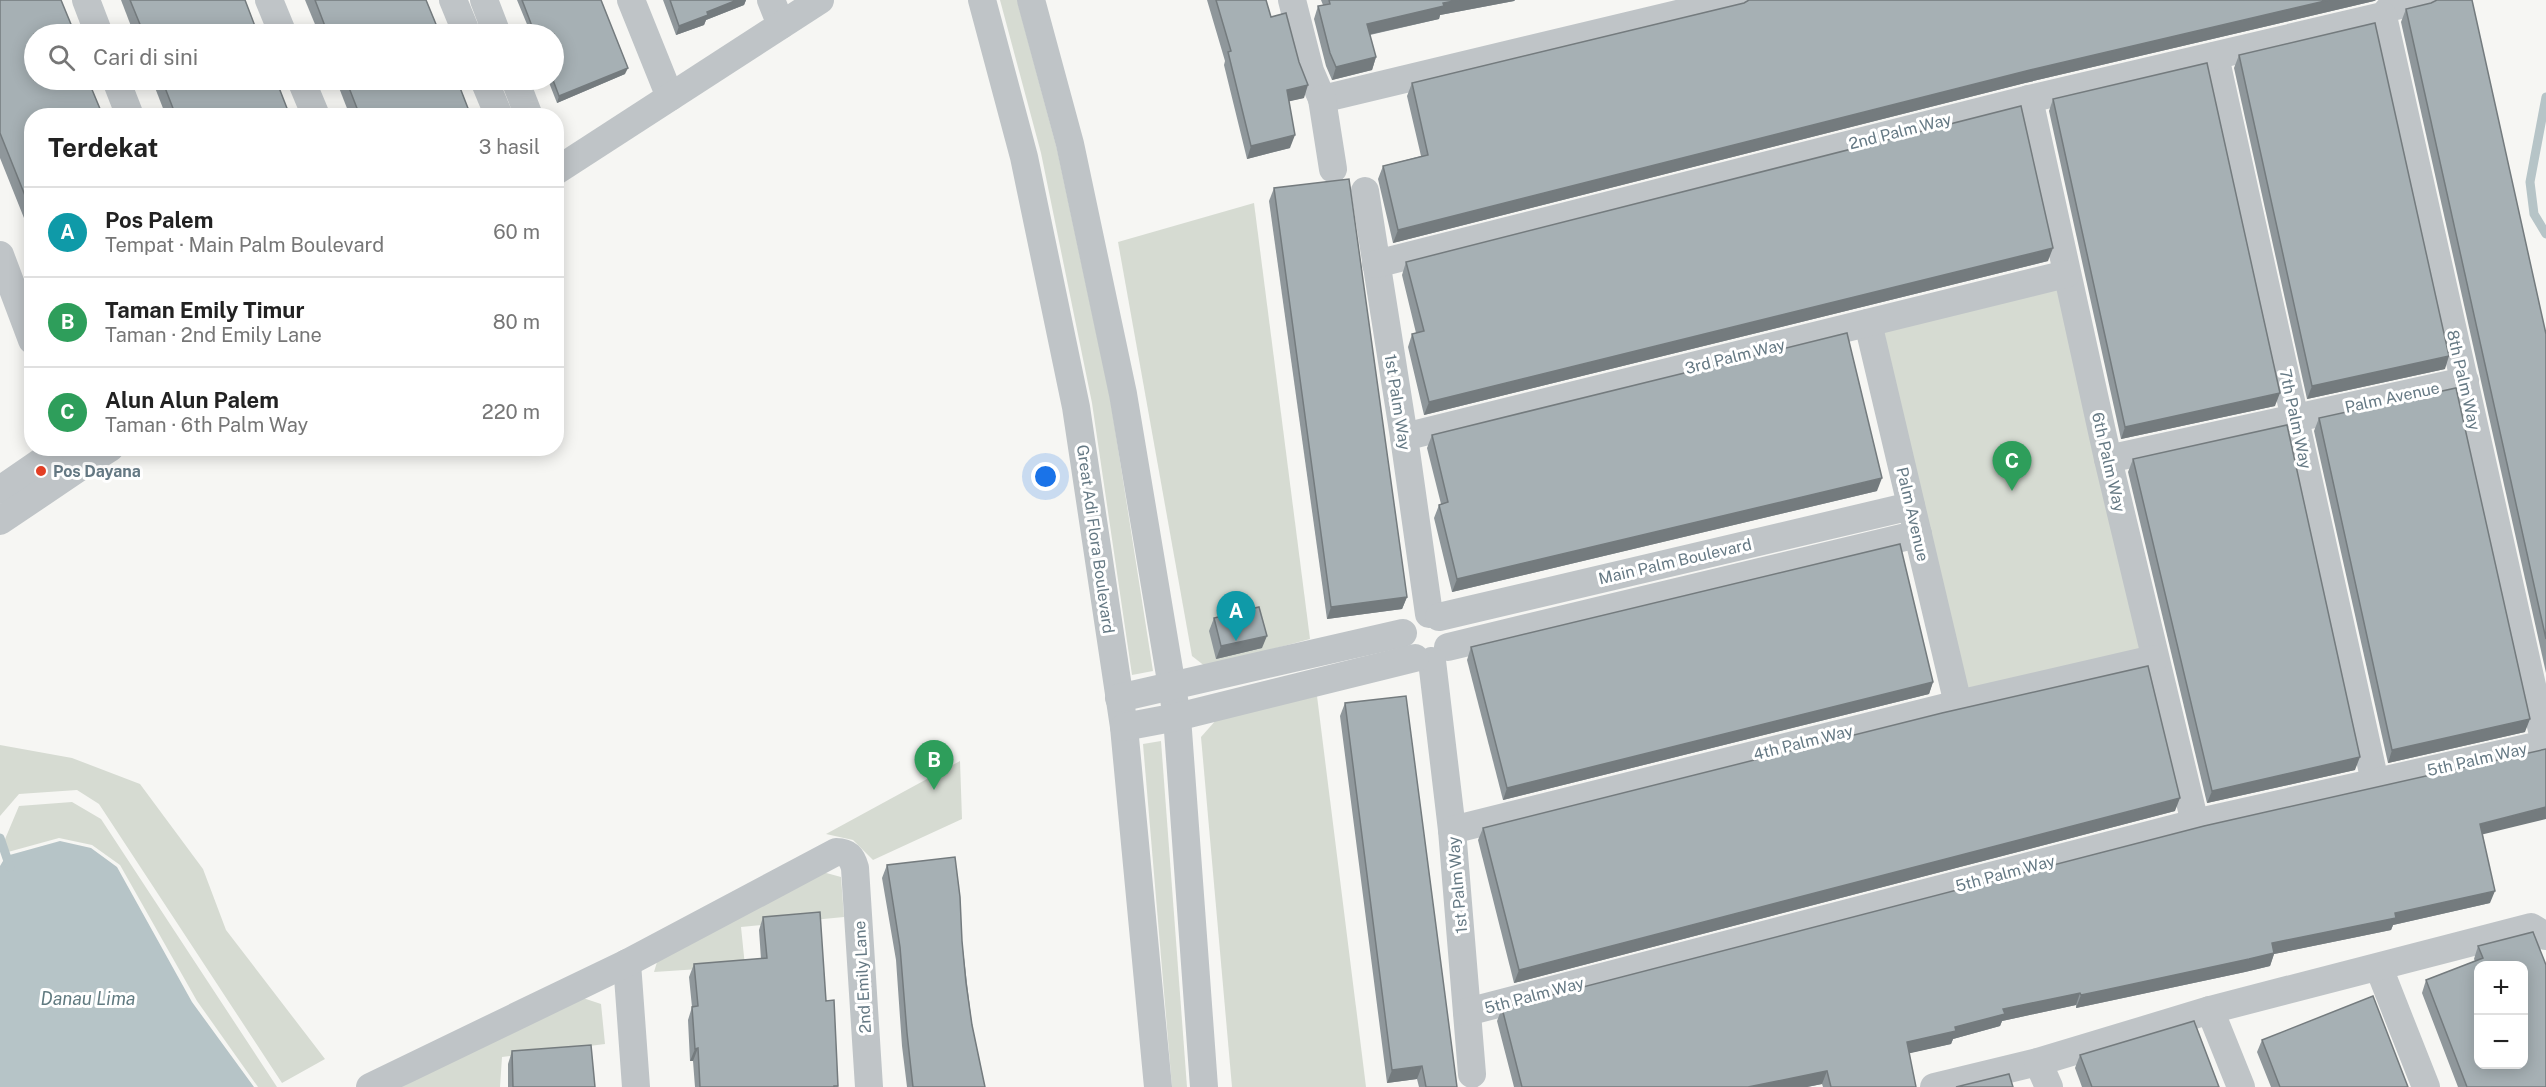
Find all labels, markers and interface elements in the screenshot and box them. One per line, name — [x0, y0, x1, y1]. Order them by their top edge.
search box — [24, 24, 564, 90]
icon: search — [45, 41, 78, 74]
text: Cari di sini — [93, 44, 198, 70]
street label: 2nd Palm Way — [1847, 109, 1954, 153]
text: Terdekat — [48, 132, 158, 163]
text: 3 hasil — [479, 135, 540, 159]
text: Pos Palem — [105, 207, 213, 233]
text: A — [60, 220, 75, 244]
text: 60 m — [493, 220, 540, 244]
text: Tempat · Main Palm Boulevard — [105, 233, 384, 257]
text: Taman Emily Timur — [105, 297, 305, 323]
text: B — [61, 310, 74, 334]
text: 80 m — [493, 310, 540, 334]
text: Taman · 2nd Emily Lane — [105, 323, 322, 347]
street label: 8th Palm Way — [2443, 328, 2484, 433]
street label: 3rd Palm Way — [1683, 335, 1787, 378]
street label: 1st Palm Way — [1381, 353, 1415, 452]
street label: 7th Palm Way — [2276, 367, 2315, 471]
street label: Palm Avenue — [2343, 378, 2441, 417]
text: Alun Alun Palem — [105, 387, 279, 413]
text: C — [60, 400, 75, 424]
text: 220 m — [482, 400, 540, 424]
street label: 6th Palm Way — [2088, 410, 2129, 514]
text: Taman · 6th Palm Way — [105, 413, 308, 437]
pin: C — [1992, 442, 2032, 491]
street label: Great Adi Flora Boulevard — [1073, 443, 1118, 635]
place label: Pos Dayana — [53, 462, 141, 481]
your location — [1031, 462, 1060, 491]
marker: Pos Dayana — [34, 464, 48, 478]
street label: Palm Avenue — [1892, 465, 1933, 563]
street label: Main Palm Boulevard — [1597, 535, 1753, 588]
pin: A — [1216, 592, 1256, 641]
street label: 4th Palm Way — [1751, 721, 1855, 764]
street label: 5th Palm Way — [2425, 739, 2530, 780]
pin: B — [914, 740, 954, 790]
street label: 1st Palm Way — [1444, 835, 1471, 934]
street label: 5th Palm Way — [1953, 851, 2057, 896]
street label: 2nd Emily Lane — [850, 920, 875, 1034]
map controls — [2474, 961, 2528, 1069]
button: + — [2474, 961, 2528, 1015]
street label: 5th Palm Way — [1482, 973, 1586, 1018]
water label: Danau Lima — [41, 988, 135, 1009]
button: − — [2474, 1015, 2528, 1069]

